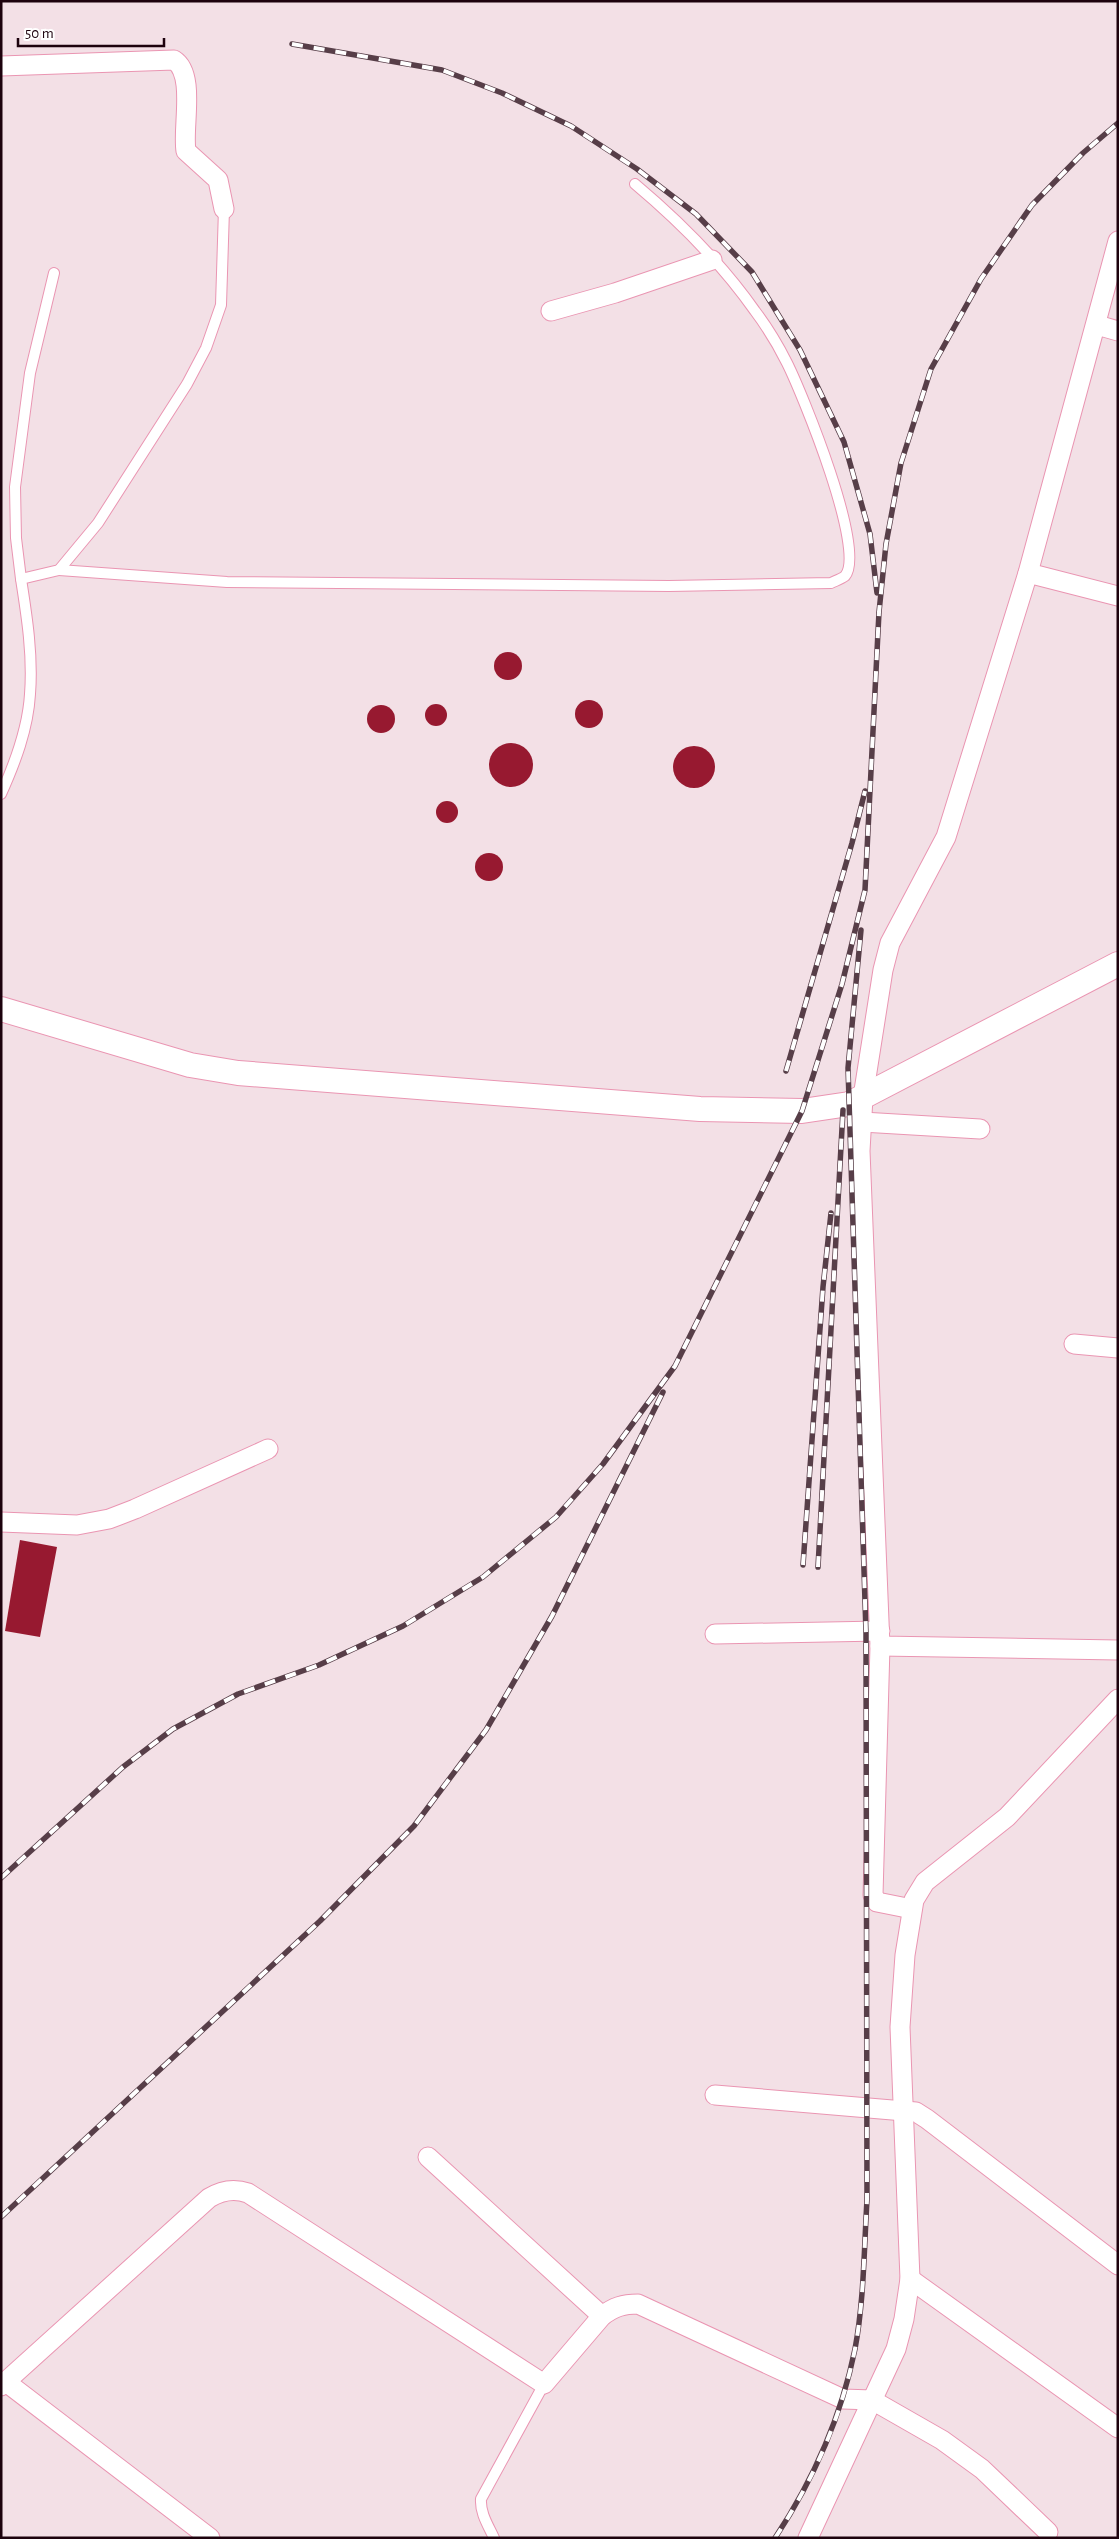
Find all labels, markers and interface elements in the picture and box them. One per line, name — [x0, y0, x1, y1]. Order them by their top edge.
scale bar — [18, 15, 164, 47]
text: 50 m — [25, 26, 54, 41]

